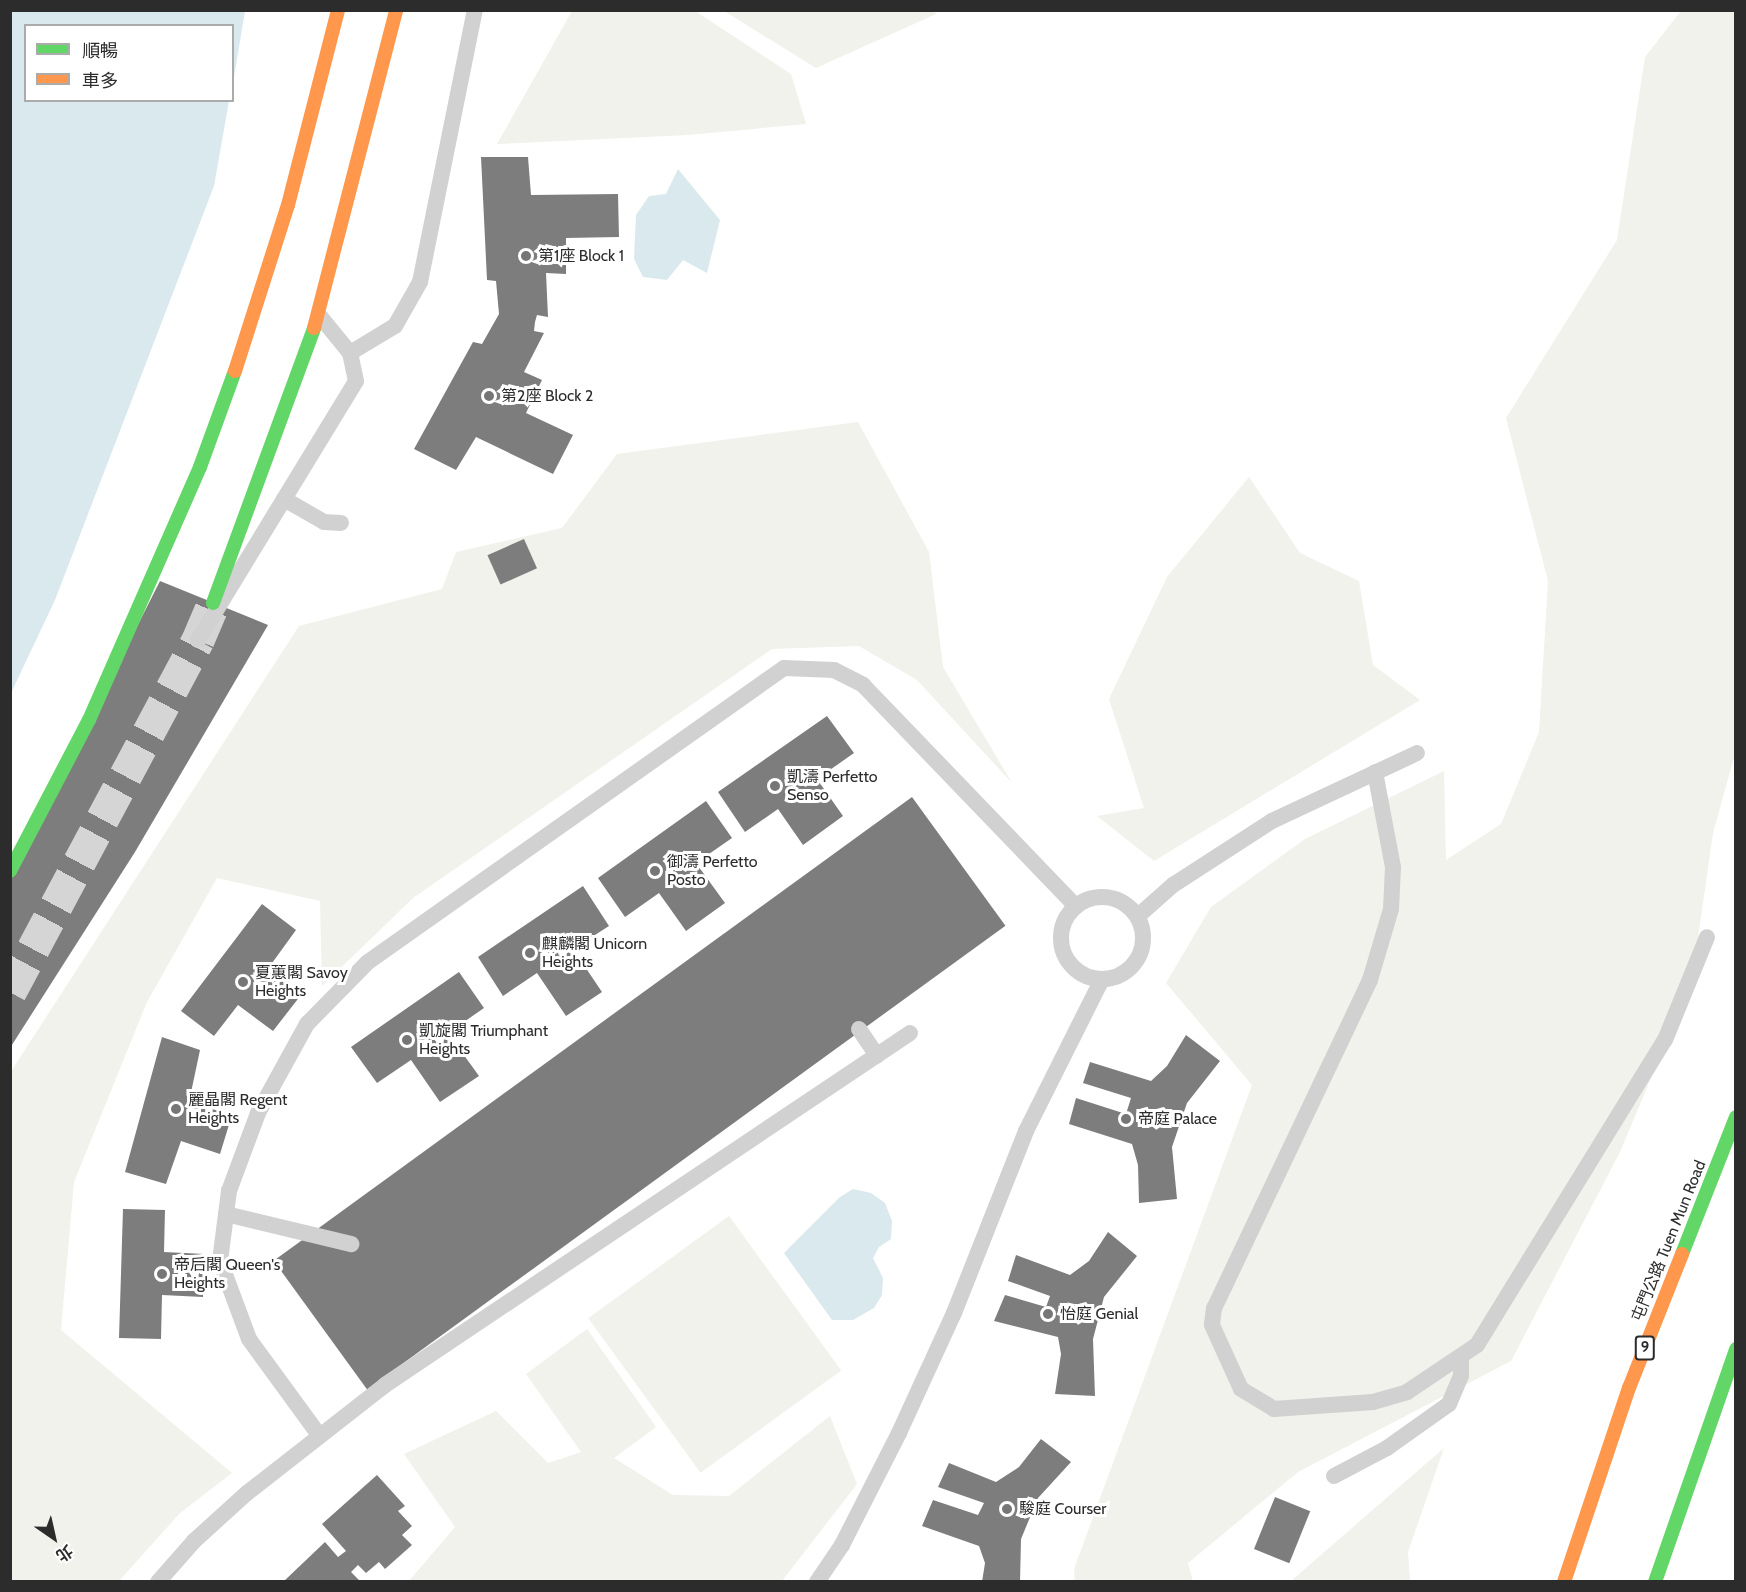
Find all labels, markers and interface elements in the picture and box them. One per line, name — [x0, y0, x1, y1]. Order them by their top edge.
legend — [24, 24, 234, 102]
text: 順暢 — [82, 40, 118, 62]
text: 車多 — [82, 70, 118, 92]
place label: 第1座 Block 1 — [538, 246, 624, 266]
marker: 第1座 Block 1 — [519, 249, 533, 263]
place label: 第2座 Block 2 — [501, 386, 593, 406]
marker: 第2座 Block 2 — [482, 389, 496, 403]
place label: 凱濤 Perfetto Senso — [787, 767, 878, 805]
marker: 凱濤 Perfetto Senso — [768, 779, 782, 793]
place label: 御濤 Perfetto Posto — [667, 852, 758, 890]
marker: 御濤 Perfetto Posto — [648, 864, 662, 878]
place label: 麒麟閣 Unicorn Heights — [542, 934, 647, 972]
marker: 麒麟閣 Unicorn Heights — [523, 946, 537, 960]
place label: 夏蕙閣 Savoy Heights — [255, 963, 348, 1001]
marker: 夏蕙閣 Savoy Heights — [236, 975, 250, 989]
place label: 凱旋閣 Triumphant Heights — [419, 1021, 548, 1059]
marker: 凱旋閣 Triumphant Heights — [400, 1033, 414, 1047]
place label: 麗晶閣 Regent Heights — [188, 1090, 288, 1128]
marker: 麗晶閣 Regent Heights — [169, 1102, 183, 1116]
place label: 帝庭 Palace — [1138, 1109, 1217, 1129]
marker: 帝庭 Palace — [1119, 1112, 1133, 1126]
street label: 屯門公路 Tuen Mun Road — [1628, 1158, 1710, 1324]
place label: 帝后閣 Queen's Heights — [174, 1255, 280, 1293]
marker: 帝后閣 Queen's Heights — [155, 1267, 169, 1281]
place label: 怡庭 Genial — [1060, 1304, 1138, 1324]
marker: 怡庭 Genial — [1041, 1307, 1055, 1321]
road number: 9 — [1634, 1336, 1656, 1360]
place label: 駿庭 Courser — [1019, 1499, 1106, 1519]
marker: 駿庭 Courser — [1000, 1502, 1014, 1516]
north arrow — [24, 1508, 84, 1568]
text: 北 — [52, 1541, 76, 1566]

